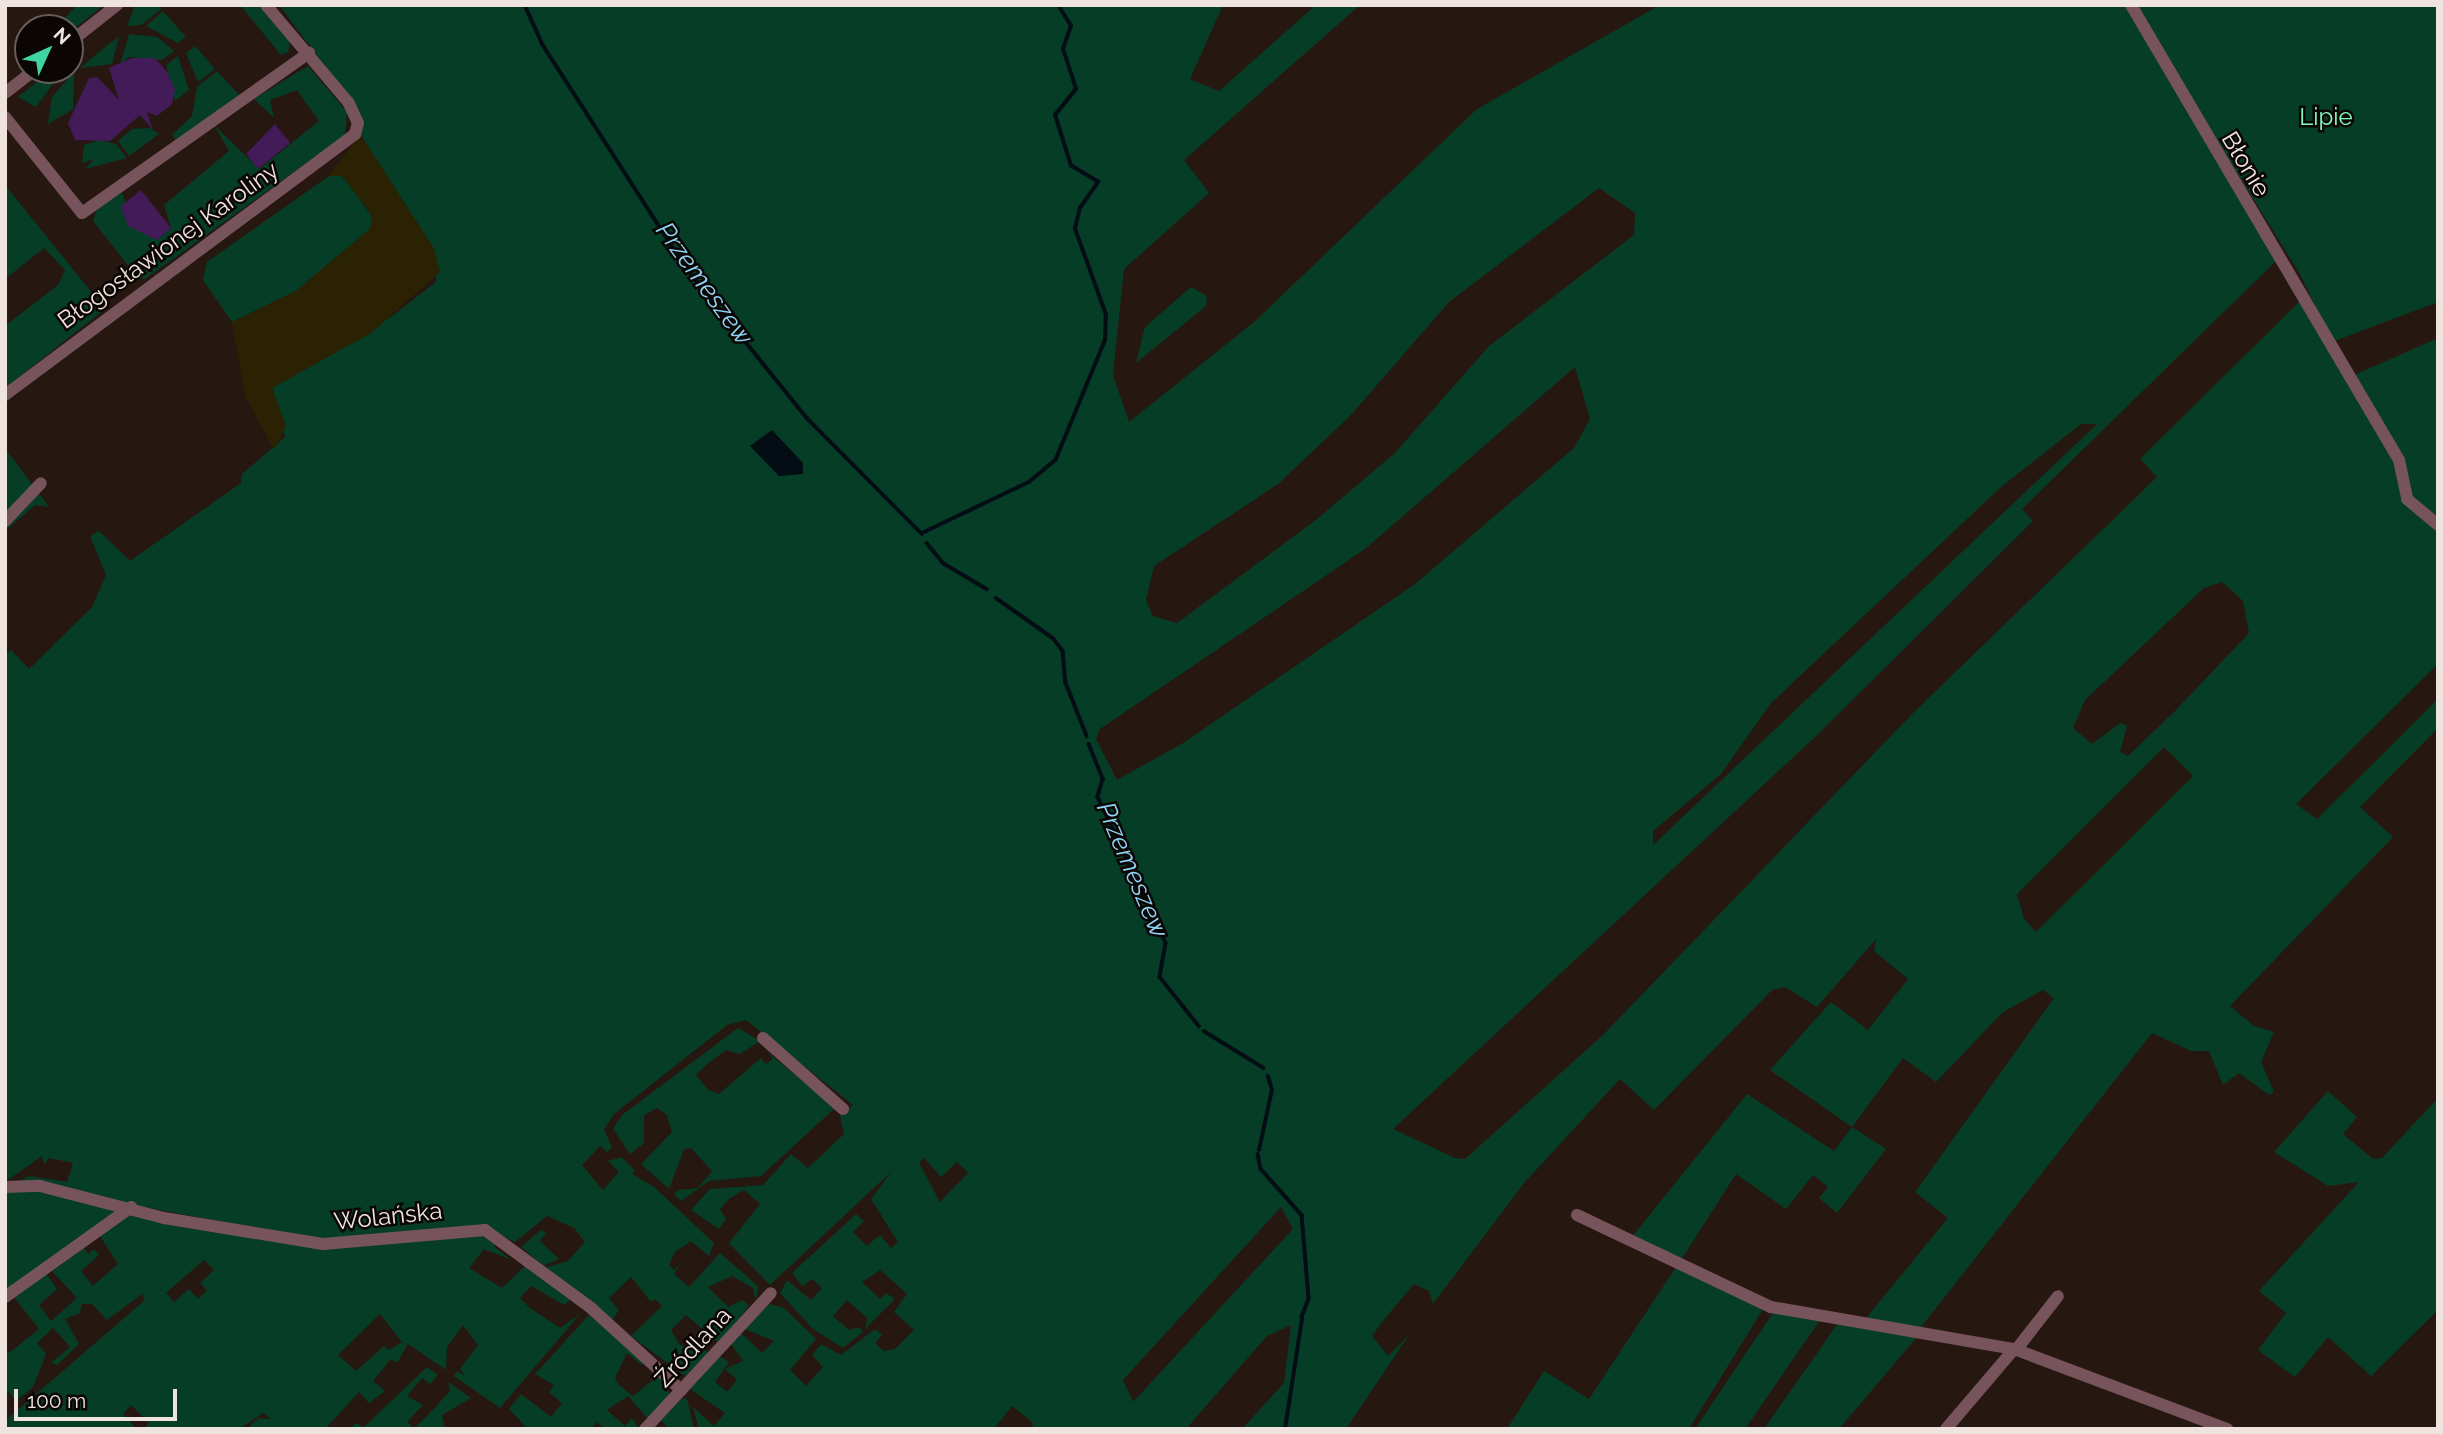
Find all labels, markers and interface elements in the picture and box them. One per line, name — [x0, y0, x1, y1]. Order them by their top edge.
north arrow — [14, 14, 84, 84]
text: N — [50, 23, 75, 48]
park label: Lipie — [2299, 103, 2353, 131]
street label: Błonie — [2215, 126, 2277, 202]
street label: Błogosławionej Karoliny — [52, 155, 284, 335]
water label: Przemeszew — [649, 216, 759, 352]
water label: Przemeszew — [1089, 797, 1175, 943]
street label: Wolańska — [332, 1196, 444, 1236]
street label: Źródlana — [649, 1301, 737, 1393]
scale bar — [18, 1374, 180, 1418]
text: 100 m — [27, 1388, 86, 1413]

